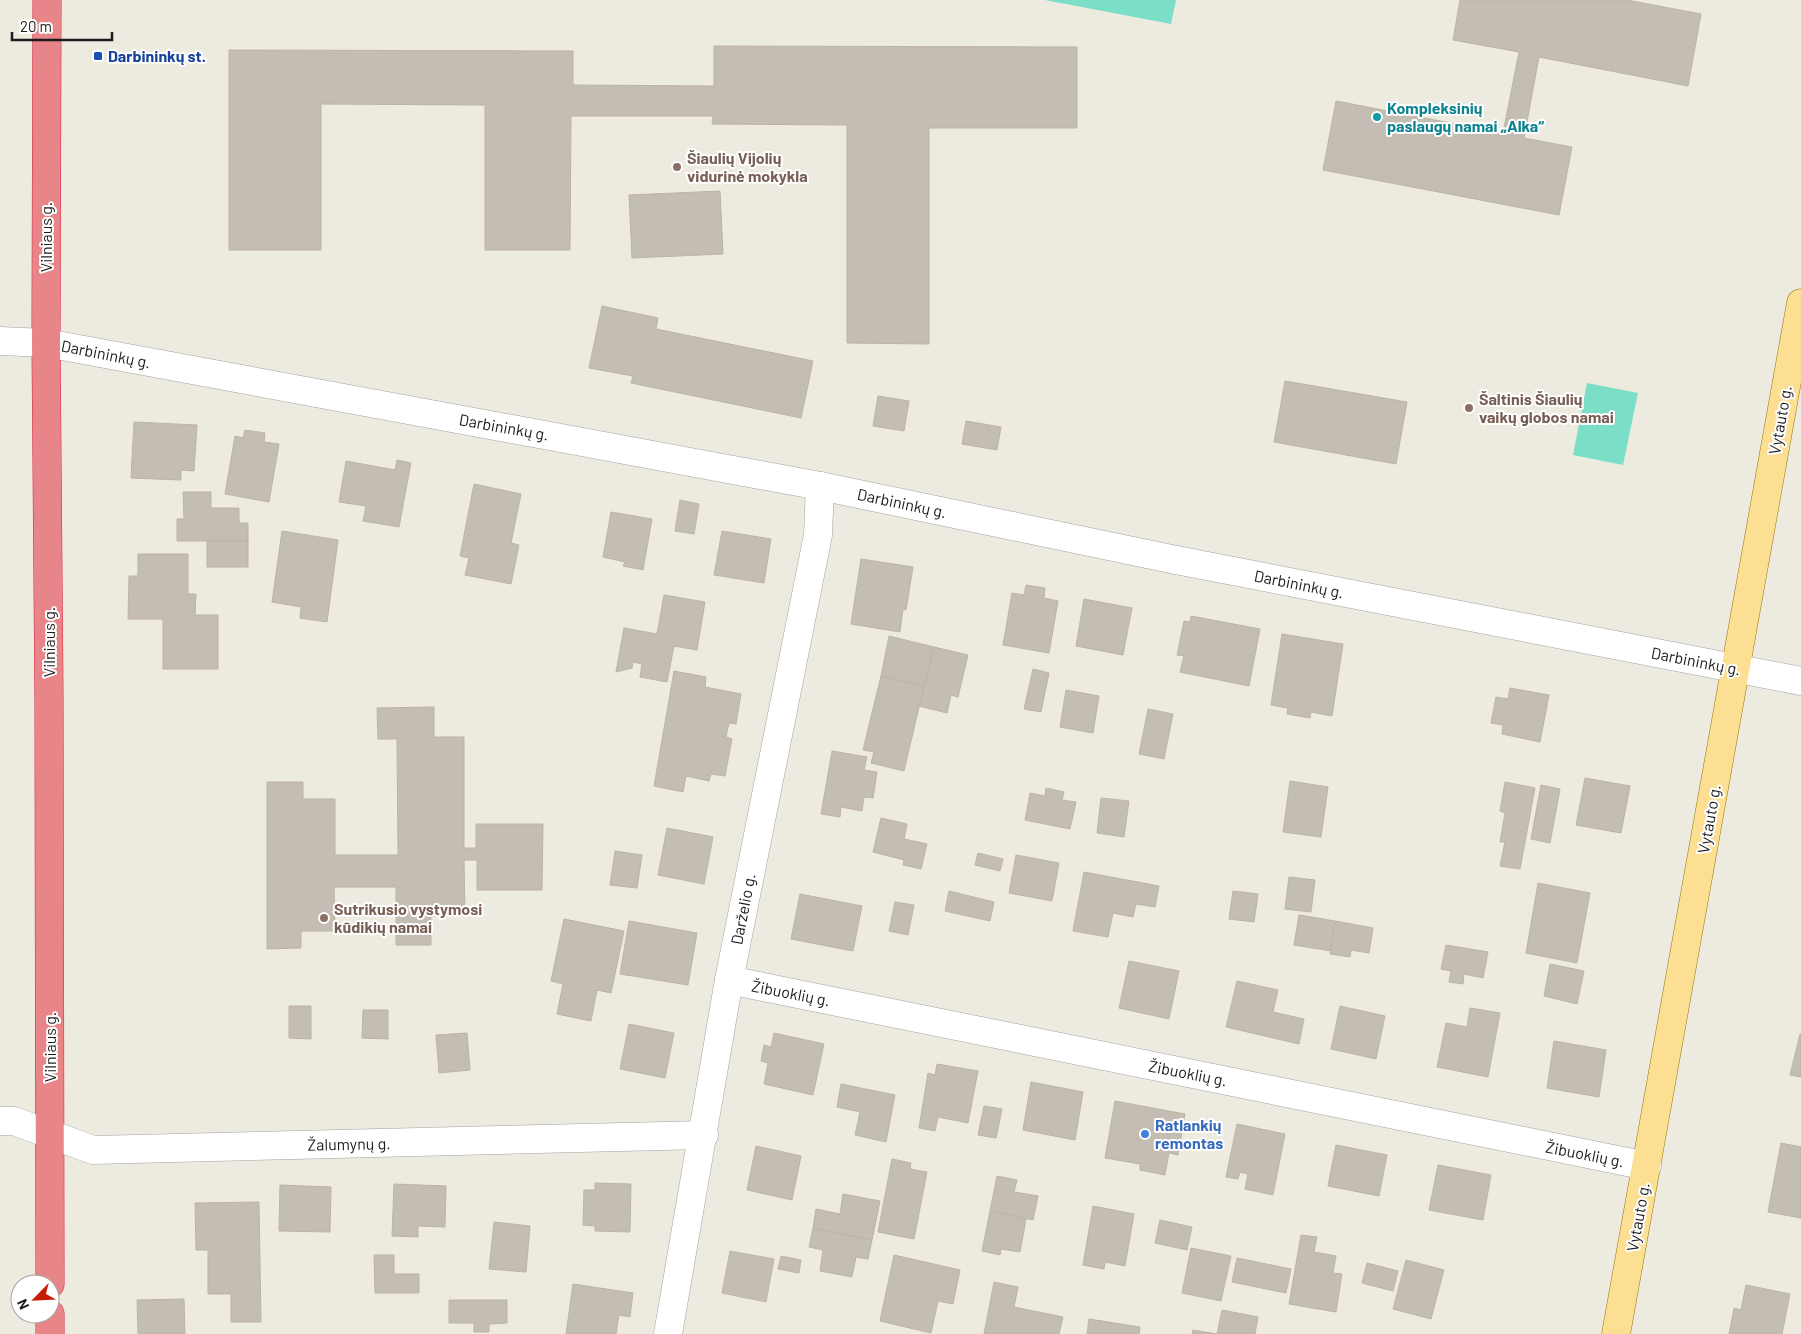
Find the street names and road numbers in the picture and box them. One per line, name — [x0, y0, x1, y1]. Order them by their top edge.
street label: Vilniaus g. — [36, 202, 55, 272]
street label: Darbininkų g. — [60, 336, 152, 371]
street label: Vytauto g. — [1764, 384, 1795, 456]
street label: Darbininkų g. — [458, 409, 550, 444]
street label: Darbininkų g. — [856, 484, 948, 521]
street label: Darbininkų g. — [1253, 566, 1345, 601]
street label: Vilniaus g. — [39, 607, 58, 677]
street label: Darbininkų g. — [1650, 643, 1742, 678]
street label: Vytauto g. — [1693, 783, 1724, 855]
street label: Darželio g. — [726, 872, 759, 946]
street label: Žibuoklių g. — [750, 976, 832, 1009]
street label: Vilniaus g. — [40, 1012, 59, 1082]
street label: Žibuoklių g. — [1147, 1056, 1229, 1089]
street label: Žalumynų g. — [307, 1133, 391, 1154]
street label: Žibuoklių g. — [1544, 1137, 1626, 1170]
street label: Vytauto g. — [1622, 1181, 1653, 1253]

